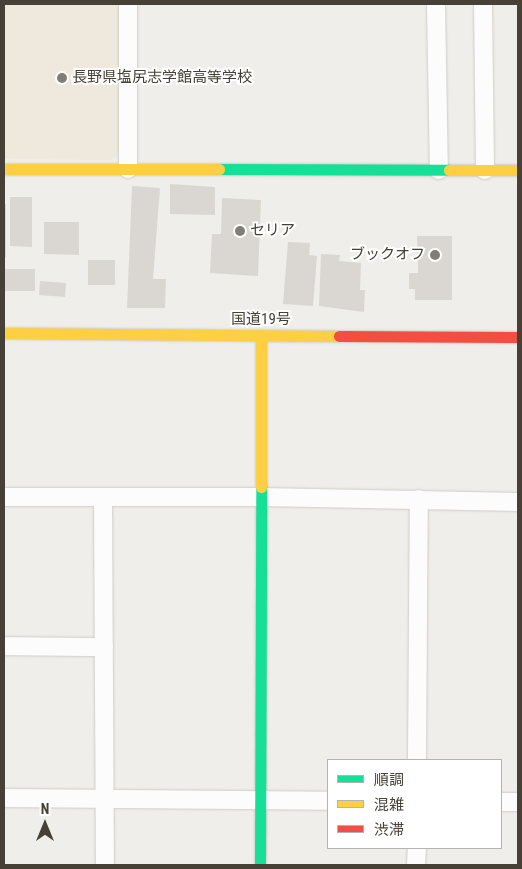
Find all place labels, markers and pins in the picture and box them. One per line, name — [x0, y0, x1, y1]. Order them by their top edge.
place label: 長野県塩尻志学館高等学校 — [72, 69, 252, 87]
marker: 長野県塩尻志学館高等学校 — [56, 72, 68, 84]
place label: セリア — [250, 222, 295, 240]
marker: セリア — [234, 225, 246, 237]
place label: ブックオフ — [350, 246, 425, 264]
marker: ブックオフ — [429, 249, 441, 261]

